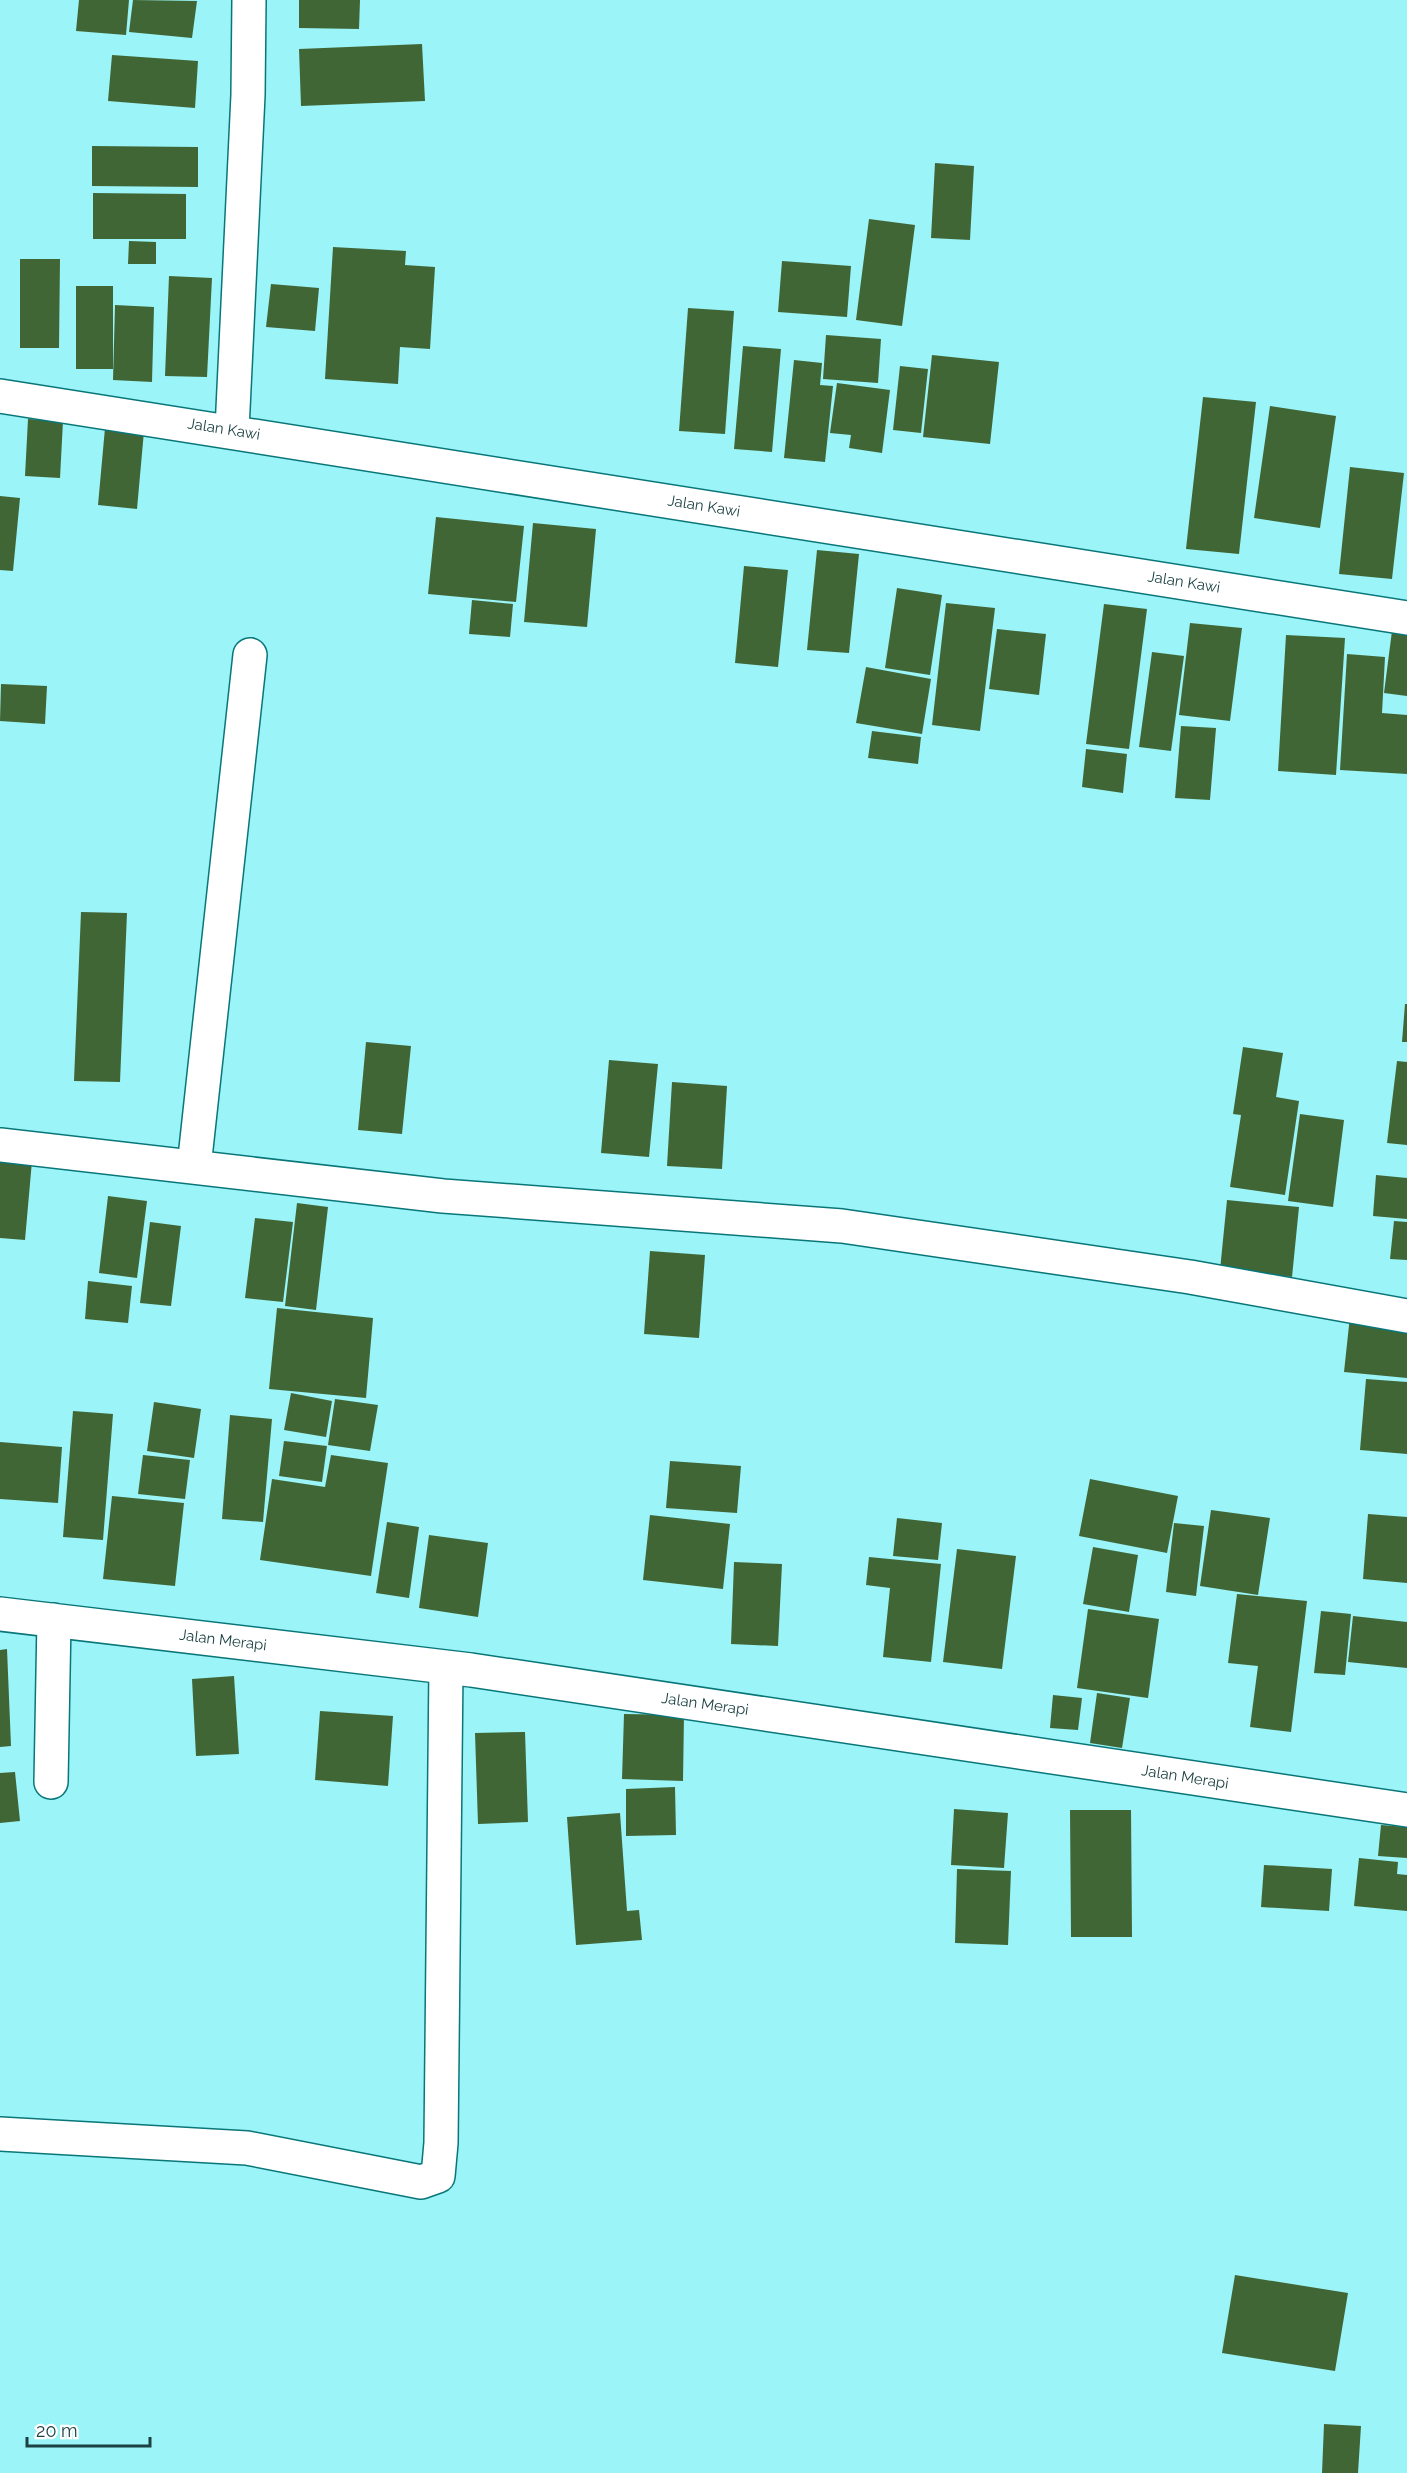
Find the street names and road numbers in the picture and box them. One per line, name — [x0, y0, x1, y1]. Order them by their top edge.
street label: Jalan Kawi — [186, 414, 262, 444]
street label: Jalan Kawi — [666, 491, 742, 521]
street label: Jalan Kawi — [1146, 567, 1222, 597]
street label: Jalan Merapi — [178, 1626, 268, 1654]
street label: Jalan Merapi — [660, 1689, 750, 1719]
street label: Jalan Merapi — [1140, 1761, 1230, 1793]

